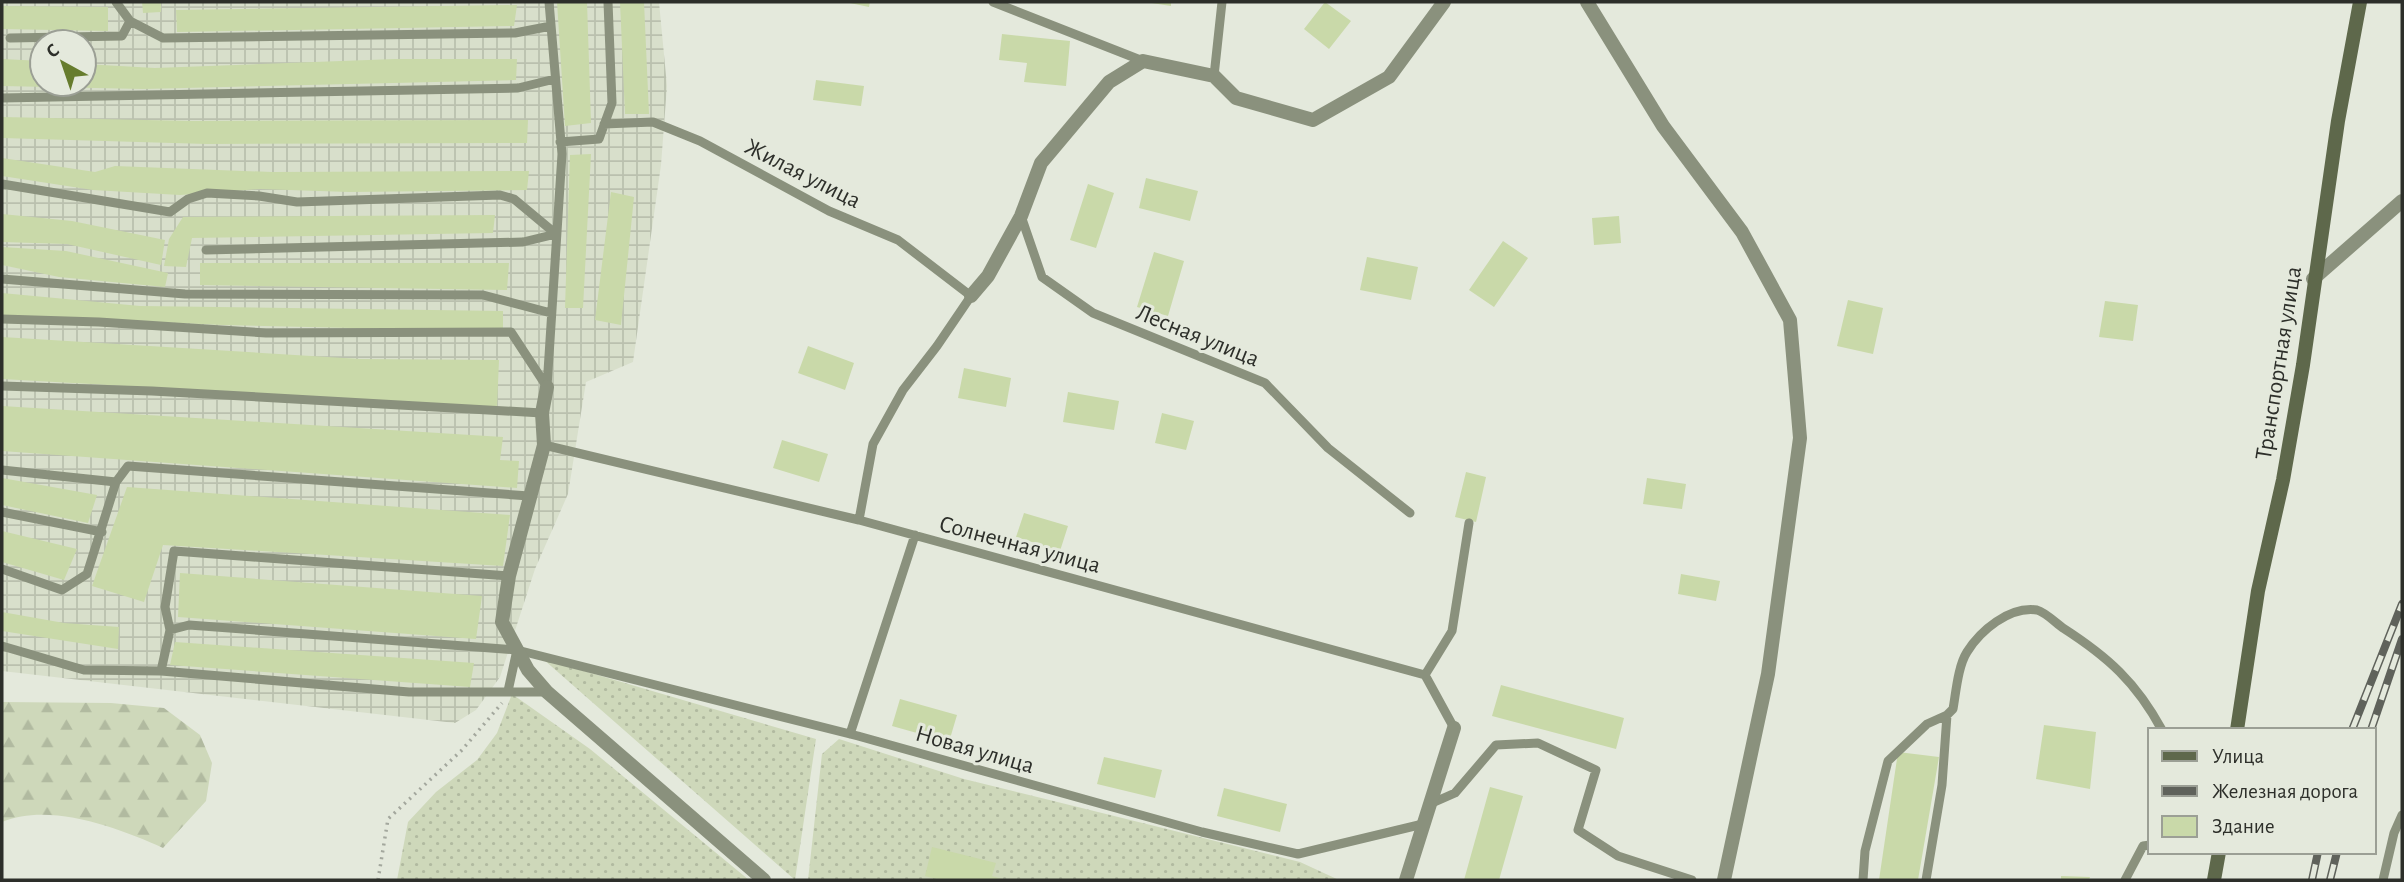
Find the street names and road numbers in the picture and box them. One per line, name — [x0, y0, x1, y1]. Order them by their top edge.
street label: Жилая улица — [741, 134, 864, 213]
street label: Транспортная улица — [2252, 265, 2306, 462]
street label: Лесная улица — [1133, 300, 1262, 371]
street label: Солнечная улица — [937, 512, 1103, 578]
street label: Новая улица — [913, 722, 1037, 778]

